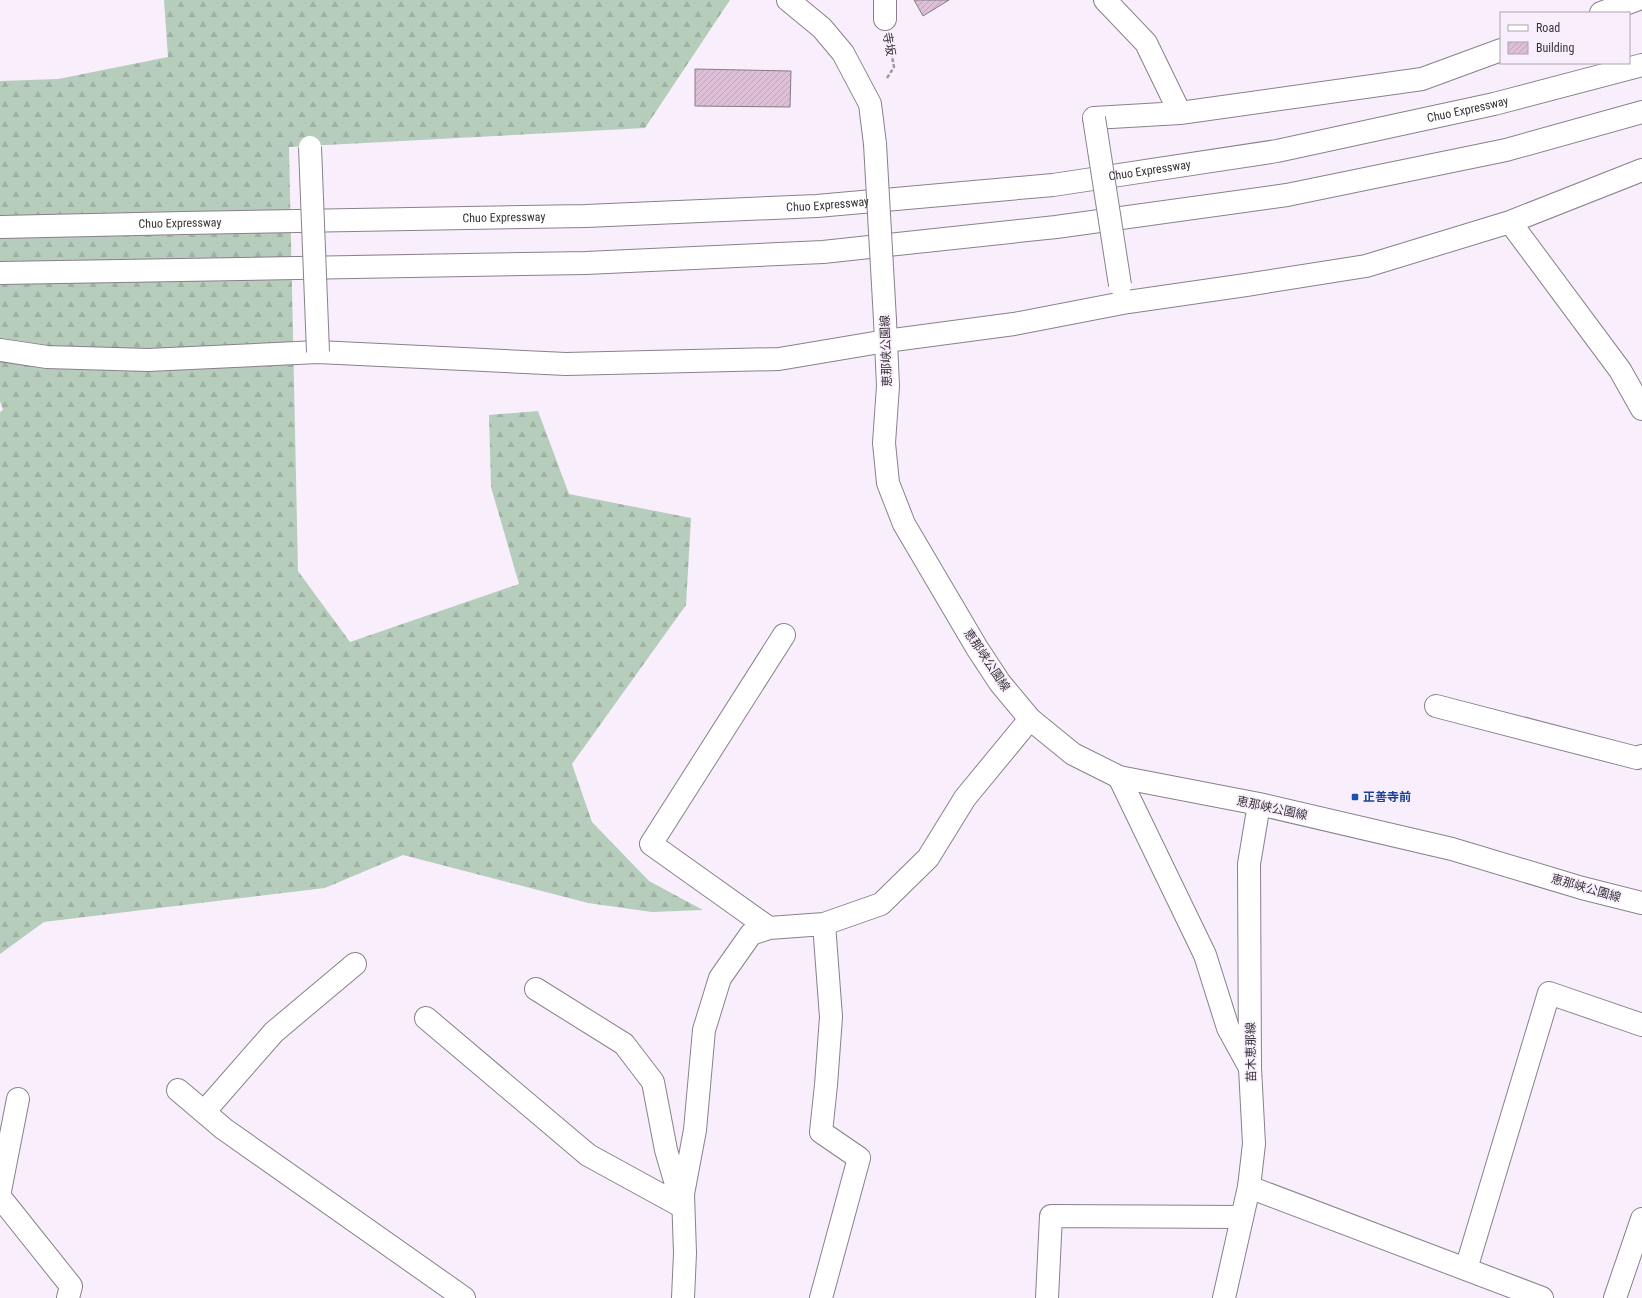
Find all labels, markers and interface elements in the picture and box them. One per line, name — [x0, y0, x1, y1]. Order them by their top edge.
legend — [1500, 12, 1630, 64]
text: Road — [1536, 21, 1560, 35]
street label: 寺坂 — [880, 31, 898, 57]
text: Building — [1536, 41, 1574, 55]
street label: Chuo Expressway — [1426, 93, 1510, 125]
street label: Chuo Expressway — [1108, 157, 1192, 183]
street label: Chuo Expressway — [786, 194, 870, 214]
street label: Chuo Expressway — [462, 210, 546, 225]
street label: Chuo Expressway — [138, 215, 222, 231]
street label: 恵那峡公園線 — [878, 315, 894, 387]
street label: 恵那峡公園線 — [961, 626, 1013, 694]
place label: 正善寺前 — [1363, 790, 1411, 804]
marker: 正善寺前 — [1350, 792, 1360, 802]
street label: 恵那峡公園線 — [1235, 794, 1309, 822]
street label: 恵那峡公園線 — [1549, 871, 1623, 905]
street label: 苗木恵那線 — [1243, 1022, 1259, 1082]

